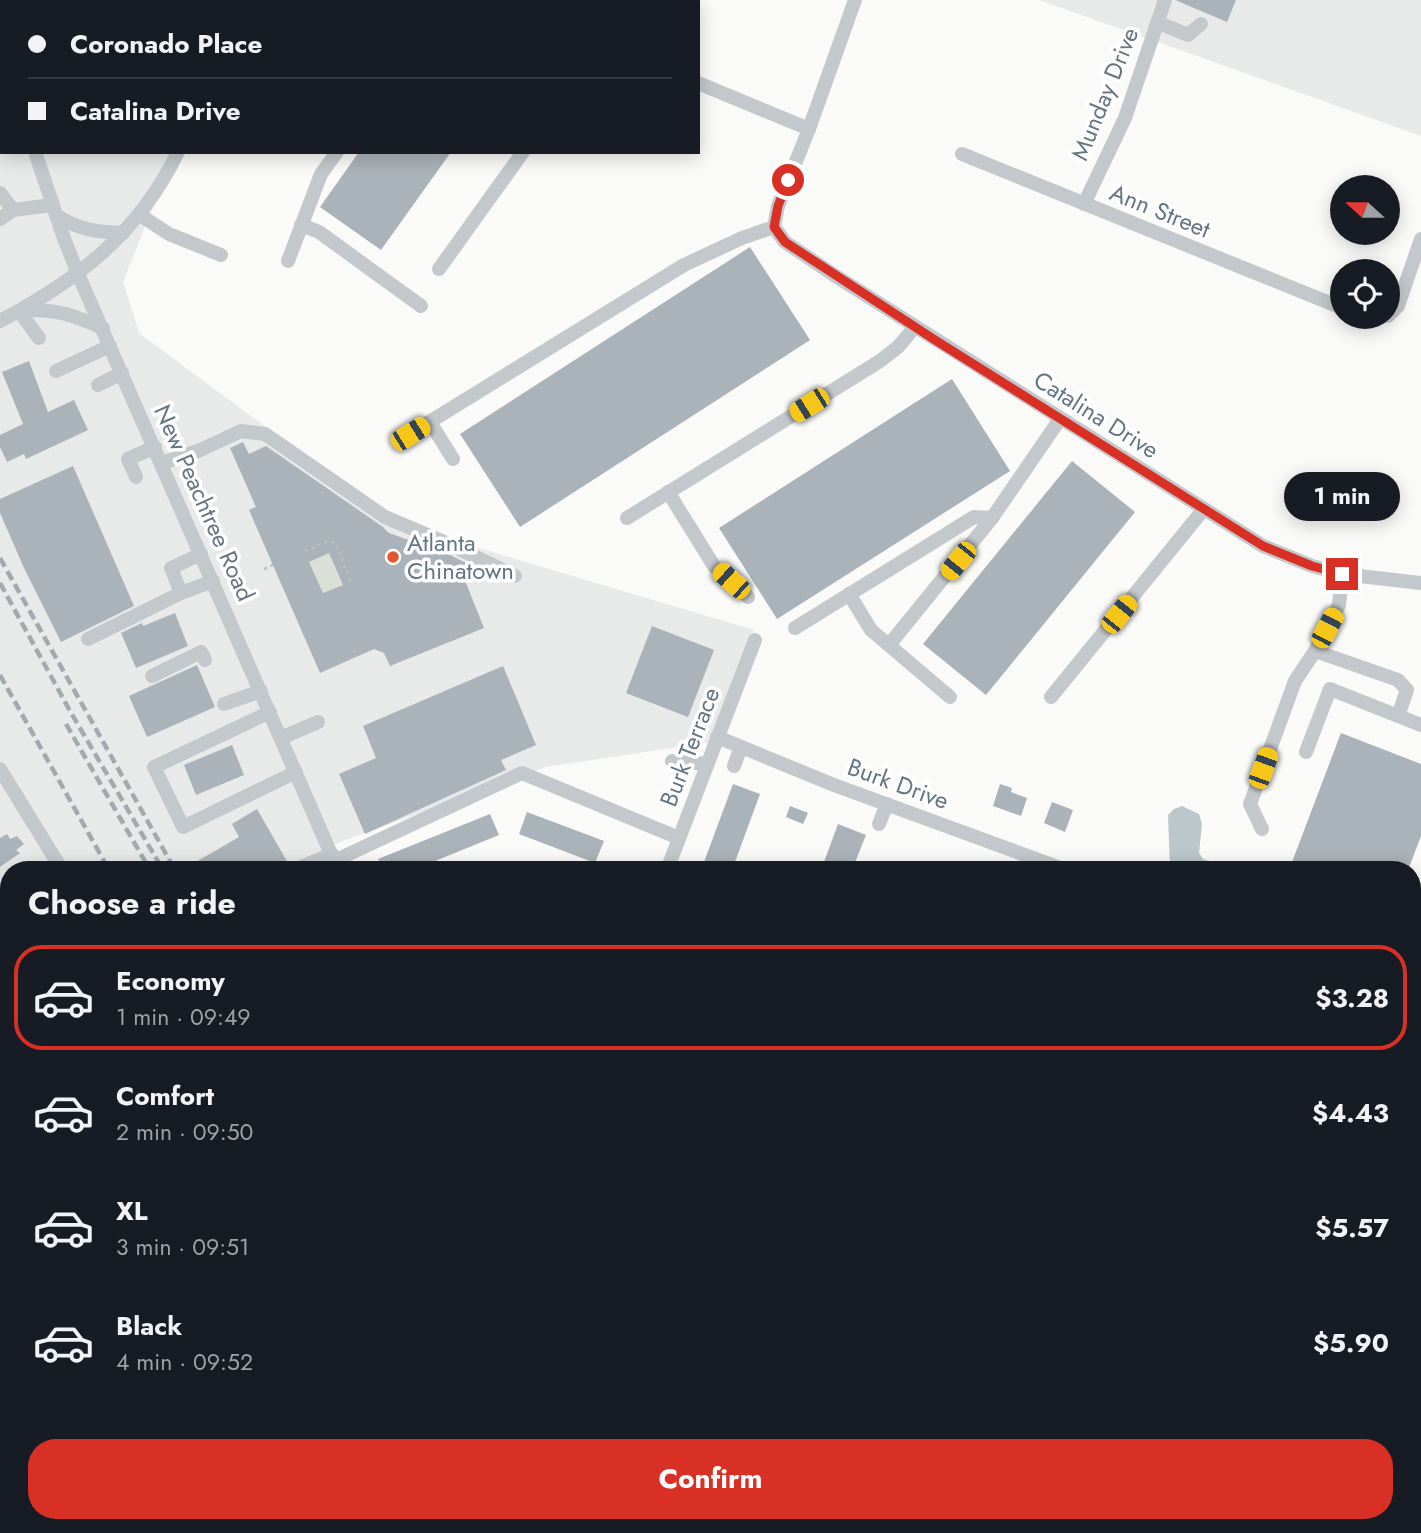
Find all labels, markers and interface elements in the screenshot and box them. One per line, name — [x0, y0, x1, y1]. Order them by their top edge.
street label: Munday Drive — [1062, 22, 1147, 166]
text: Coronado Place — [70, 25, 262, 63]
text: Catalina Drive — [70, 92, 241, 130]
route start — [772, 164, 804, 196]
street label: Ann Street — [1105, 175, 1216, 247]
north arrow — [1330, 175, 1400, 245]
map controls — [1330, 175, 1400, 329]
button: locate — [1330, 259, 1400, 329]
street label: Catalina Drive — [1027, 362, 1166, 467]
car — [786, 385, 833, 425]
street label: New Peachtree Road — [145, 399, 264, 607]
car — [387, 414, 434, 454]
callout: 1 min — [1284, 472, 1400, 522]
text: 1 min — [1313, 479, 1371, 513]
place label: Atlanta Chinatown — [407, 525, 514, 588]
car — [937, 538, 980, 584]
marker: Atlanta Chinatown — [385, 549, 401, 565]
route end — [1326, 558, 1358, 590]
car — [709, 559, 754, 603]
car — [1098, 591, 1141, 637]
car — [1308, 605, 1347, 651]
street label: Burk Terrace — [651, 682, 728, 811]
car — [1246, 745, 1281, 791]
street label: Burk Drive — [843, 749, 954, 818]
text: Choose a ride — [28, 880, 236, 926]
text: Economy — [116, 962, 225, 1000]
icon: car — [32, 966, 95, 1029]
text: $3.28 — [1315, 979, 1389, 1017]
text: 1 min · 09:49 — [116, 1000, 251, 1034]
text: Comfort — [116, 1077, 214, 1115]
icon: car — [32, 1081, 95, 1144]
text: $4.43 — [1312, 1094, 1389, 1132]
text: 2 min · 09:50 — [116, 1115, 253, 1149]
text: XL — [116, 1192, 148, 1230]
icon: car — [32, 1196, 95, 1259]
text: $5.57 — [1315, 1209, 1389, 1247]
text: 3 min · 09:51 — [116, 1230, 249, 1264]
text: Black — [116, 1307, 182, 1345]
icon: car — [32, 1311, 95, 1374]
text: $5.90 — [1313, 1324, 1389, 1362]
text: 4 min · 09:52 — [116, 1345, 253, 1379]
button: Confirm — [28, 1439, 1393, 1519]

